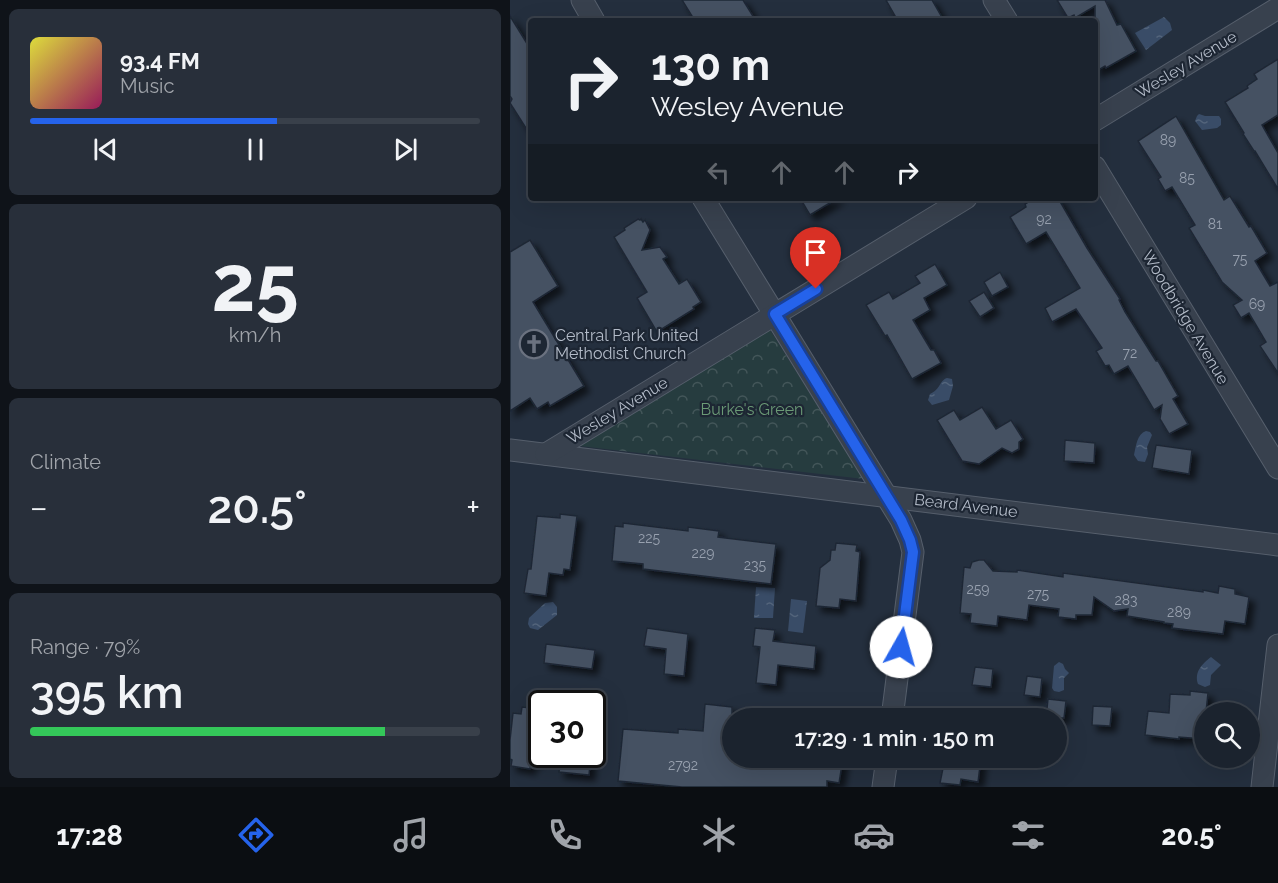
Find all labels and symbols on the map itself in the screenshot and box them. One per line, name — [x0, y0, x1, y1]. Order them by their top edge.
street label: Wesley Avenue — [1132, 27, 1240, 102]
house number: 89 — [1160, 132, 1176, 148]
house number: 85 — [1179, 170, 1195, 186]
house number: 92 — [1036, 211, 1052, 227]
house number: 81 — [1208, 216, 1222, 232]
pin — [790, 227, 841, 289]
street label: Woodbridge Avenue — [1138, 247, 1233, 388]
house number: 75 — [1233, 251, 1248, 267]
house number: 69 — [1249, 296, 1265, 312]
place label: Central Park United Methodist Church — [555, 326, 698, 363]
church icon: Central Park United Methodist Church — [518, 328, 550, 360]
house number: 72 — [1123, 345, 1137, 361]
street label: Wesley Avenue — [563, 373, 671, 448]
park label: Burke's Green — [701, 400, 803, 419]
street label: Beard Avenue — [913, 490, 1019, 521]
house number: 225 — [638, 530, 660, 546]
house number: 229 — [692, 545, 714, 561]
house number: 235 — [744, 557, 767, 573]
house number: 259 — [966, 581, 990, 597]
house number: 275 — [1027, 586, 1049, 602]
house number: 283 — [1114, 592, 1138, 608]
house number: 289 — [1167, 604, 1191, 620]
position arrow — [869, 615, 933, 679]
speed limit sign: 30 — [528, 690, 606, 768]
house number: 2792 — [668, 757, 698, 773]

